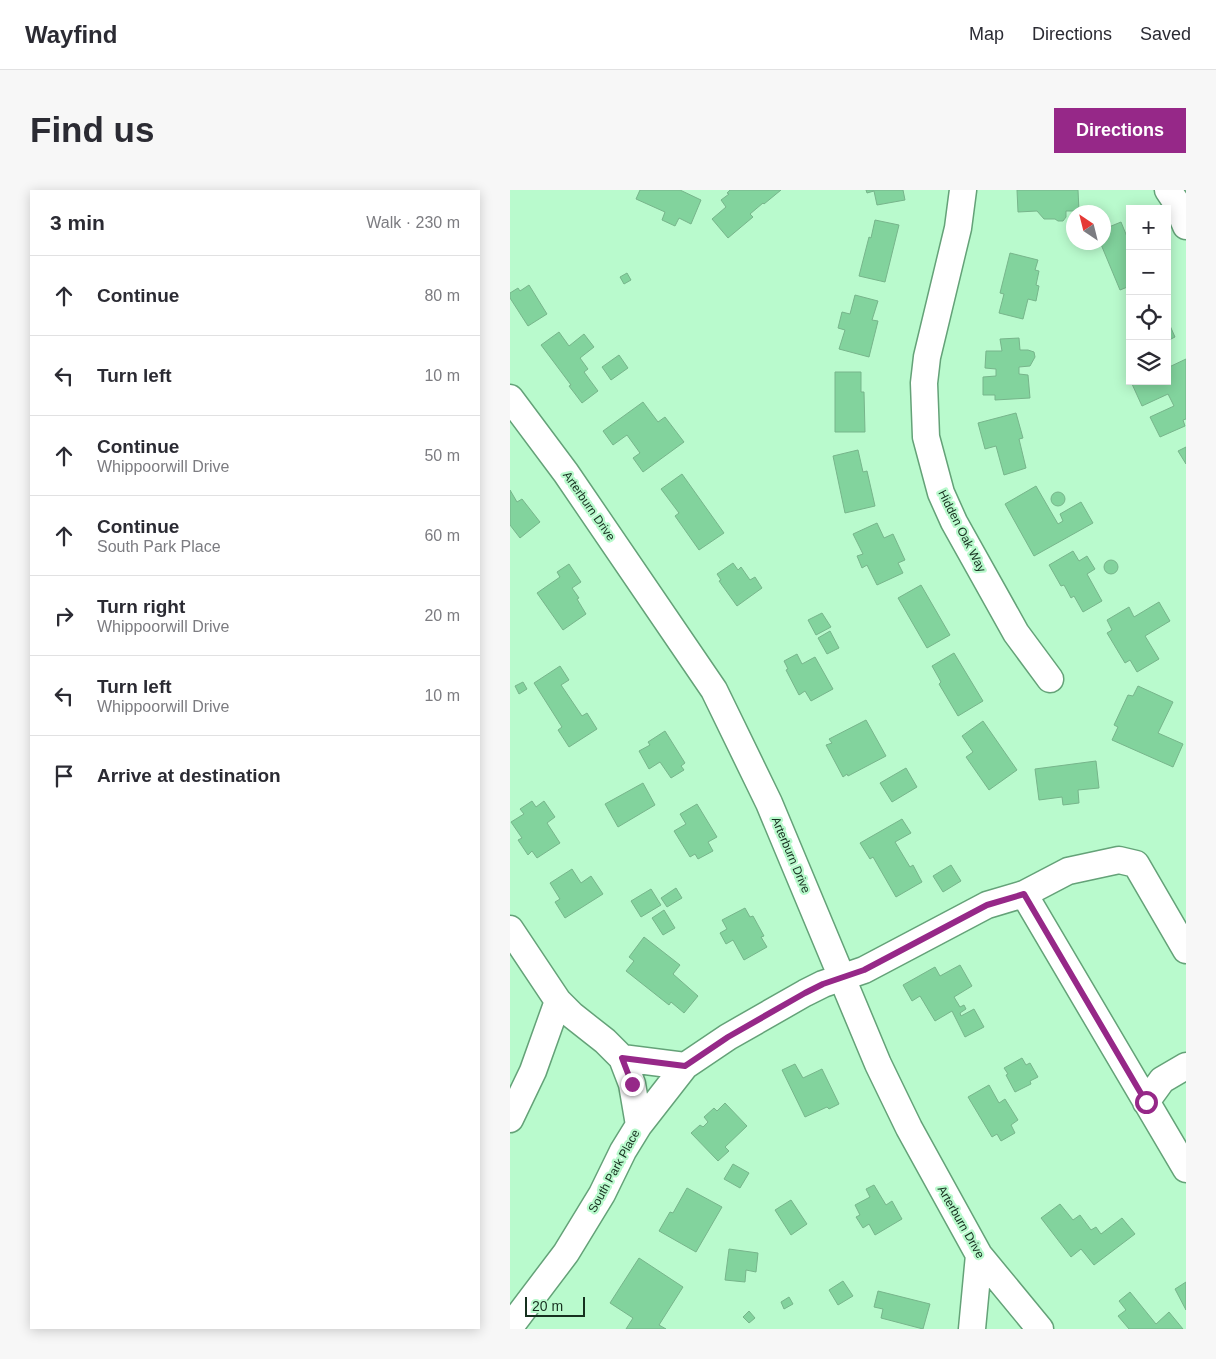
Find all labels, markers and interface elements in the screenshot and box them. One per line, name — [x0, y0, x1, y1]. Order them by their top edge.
text: Wayfind — [25, 21, 117, 48]
text: Map — [969, 24, 1004, 44]
text: Directions — [1032, 24, 1112, 44]
text: Saved — [1140, 24, 1191, 44]
button: Directions — [1054, 108, 1186, 153]
text: Find us — [30, 110, 154, 149]
north arrow — [1066, 205, 1111, 250]
map controls — [1126, 205, 1171, 385]
button: + — [1126, 205, 1171, 250]
text: 3 min — [50, 211, 105, 234]
text: Walk · 230 m — [366, 214, 460, 231]
button: − — [1126, 250, 1171, 295]
icon: ahead — [50, 282, 78, 310]
text: Continue — [97, 285, 179, 306]
text: 80 m — [424, 287, 460, 304]
button: locate — [1126, 295, 1171, 340]
button: layers — [1126, 340, 1171, 385]
icon: left — [50, 362, 78, 390]
text: Turn left — [97, 365, 172, 386]
text: 10 m — [424, 367, 460, 384]
text: Continue — [97, 436, 179, 457]
icon: ahead — [50, 442, 78, 470]
text: 50 m — [424, 447, 460, 464]
text: Whippoorwill Drive — [97, 458, 229, 475]
street label: Arterburn Drive — [560, 469, 618, 544]
street label: Hidden Oak Way — [935, 488, 989, 574]
text: Continue — [97, 516, 179, 537]
icon: ahead — [50, 522, 78, 550]
text: 60 m — [424, 527, 460, 544]
text: South Park Place — [97, 538, 221, 555]
text: Turn right — [97, 596, 185, 617]
icon: right — [50, 602, 78, 630]
text: 20 m — [424, 607, 460, 624]
text: Whippoorwill Drive — [97, 618, 229, 635]
text: Turn left — [97, 676, 172, 697]
icon: left — [50, 682, 78, 710]
text: 10 m — [424, 687, 460, 704]
text: Whippoorwill Drive — [97, 698, 229, 715]
icon: arrive — [50, 762, 78, 790]
text: Arrive at destination — [97, 765, 281, 786]
street label: Arterburn Drive — [769, 815, 813, 895]
route end — [621, 1073, 644, 1096]
route start — [1135, 1091, 1158, 1114]
street label: South Park Place — [585, 1127, 643, 1215]
street label: Arterburn Drive — [935, 1183, 988, 1261]
scale bar — [525, 1294, 585, 1317]
text: 20 m — [532, 1298, 563, 1314]

